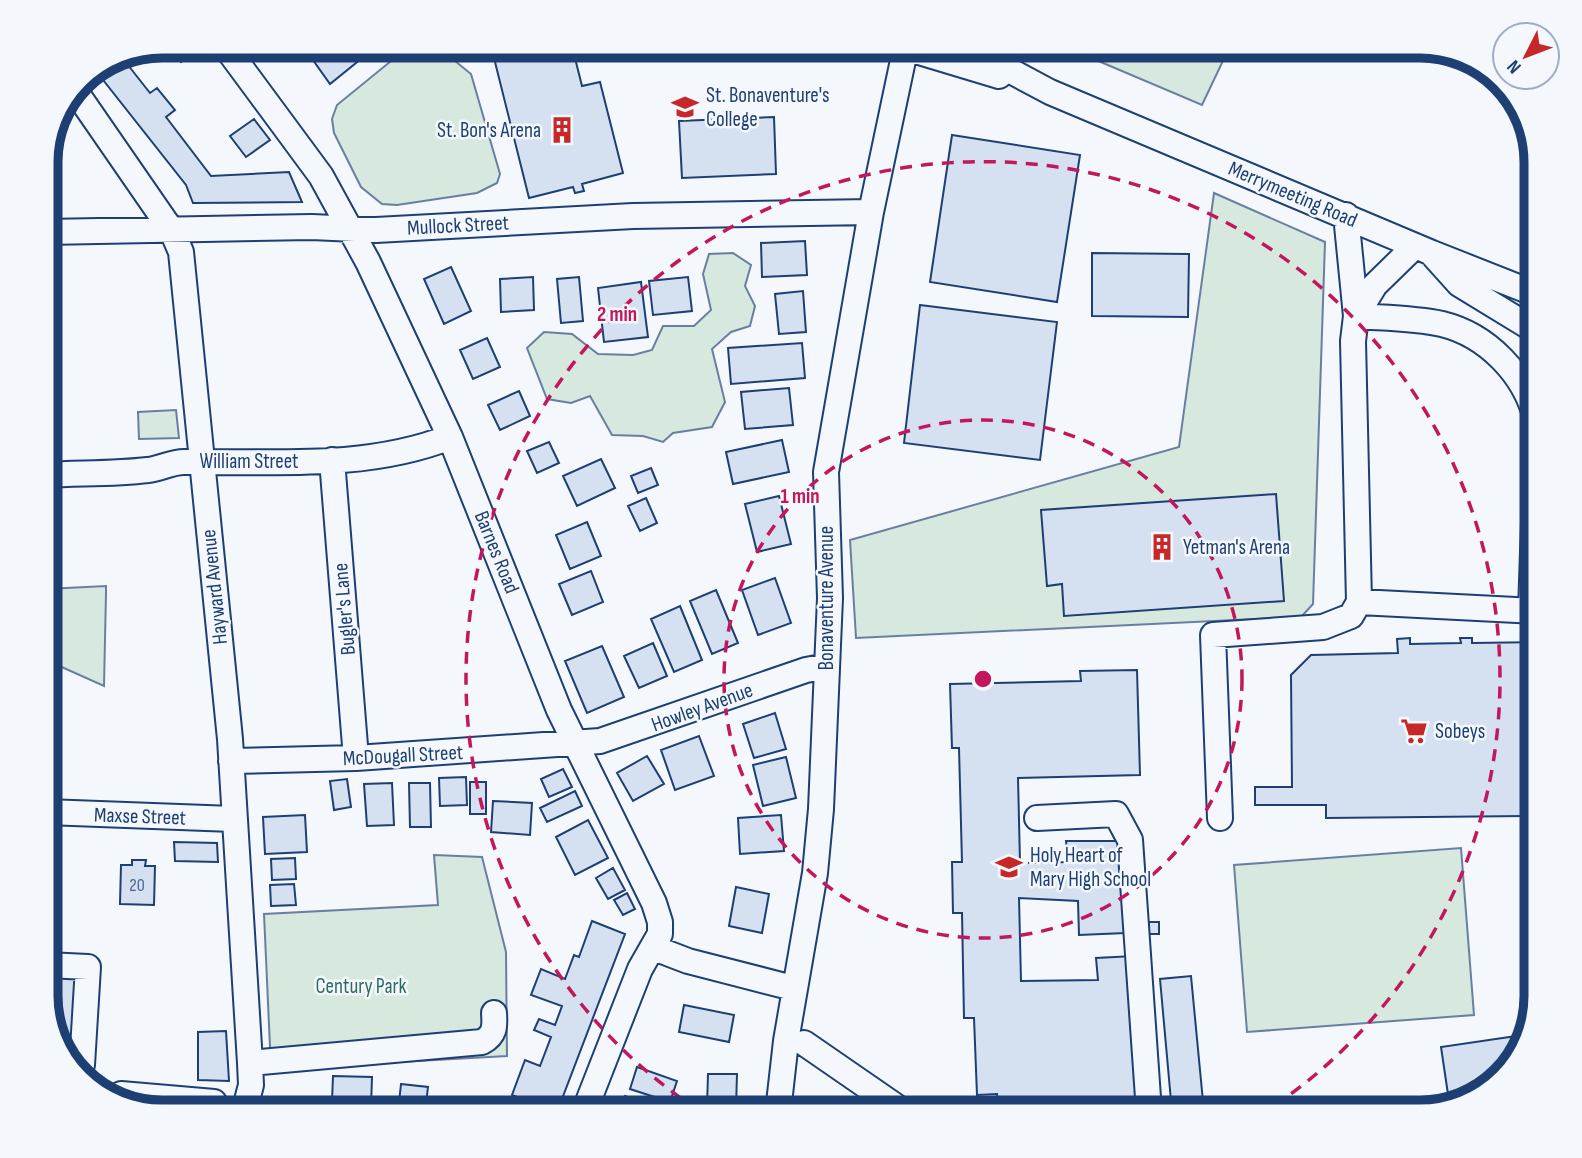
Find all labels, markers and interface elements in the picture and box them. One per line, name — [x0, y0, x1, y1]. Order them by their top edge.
north arrow — [1491, 21, 1561, 91]
text: N — [1503, 55, 1526, 78]
place label: St. Bonaventure's College — [706, 83, 830, 132]
school or university icon: St. Bonaventure's College — [670, 92, 700, 122]
building icon: St. Bon's Arena — [547, 115, 577, 145]
place label: St. Bon's Arena — [437, 118, 541, 143]
street label: Merrymeeting Road — [1225, 156, 1361, 233]
street label: Mullock Street — [407, 210, 510, 241]
text: 2 min — [597, 302, 637, 327]
street label: William Street — [200, 449, 298, 474]
text: 1 min — [780, 484, 820, 509]
street label: Barnes Road — [469, 507, 524, 597]
street label: Bonaventure Avenue — [814, 526, 839, 670]
street label: Hayward Avenue — [196, 528, 233, 646]
building icon: Yetman's Arena — [1147, 532, 1177, 562]
place label: Yetman's Arena — [1183, 535, 1290, 560]
street label: Bugler's Lane — [328, 562, 361, 656]
centre of rings — [971, 667, 995, 691]
street label: Howley Avenue — [648, 678, 756, 737]
supermarket icon: Sobeys — [1399, 716, 1429, 746]
place label: Sobeys — [1435, 719, 1485, 744]
street label: McDougall Street — [342, 740, 464, 771]
street label: Maxse Street — [94, 802, 186, 831]
place label: Holy Heart of Mary High School — [1030, 843, 1151, 892]
school or university icon: Holy Heart of Mary High School — [994, 852, 1024, 882]
house number: 20 — [129, 875, 145, 896]
park label: Century Park — [315, 974, 407, 999]

